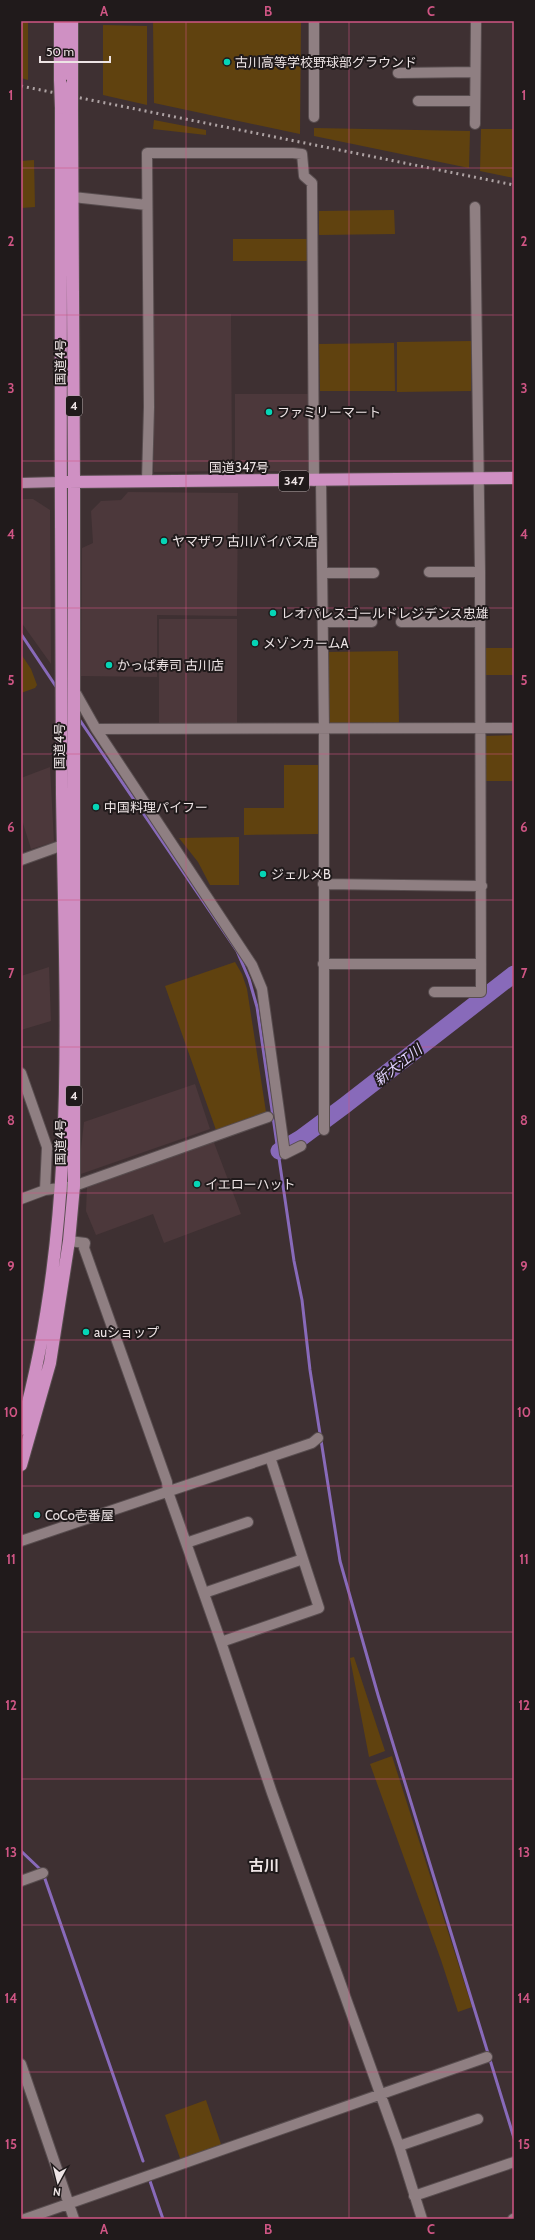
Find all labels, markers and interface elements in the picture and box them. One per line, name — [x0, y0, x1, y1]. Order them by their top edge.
text: A — [100, 3, 109, 19]
text: B — [264, 3, 272, 19]
text: C — [427, 3, 435, 19]
scale bar — [40, 38, 110, 64]
text: 50 m — [46, 44, 74, 59]
place label: 古川高等学校野球部グラウンド — [235, 54, 417, 70]
marker: 古川高等学校野球部グラウンド — [222, 57, 232, 67]
text: 1 — [9, 87, 13, 103]
text: 1 — [522, 87, 526, 103]
text: 2 — [8, 233, 15, 249]
text: 2 — [521, 233, 528, 249]
street label: 国道4号 — [52, 339, 68, 385]
text: 3 — [7, 380, 15, 396]
text: 3 — [520, 380, 528, 396]
road number: 4 — [66, 396, 82, 416]
place label: ファミリーマート — [277, 404, 381, 420]
marker: ファミリーマート — [264, 407, 274, 417]
street label: 国道347号 — [209, 459, 269, 475]
road number: 347 — [279, 471, 309, 491]
text: 4 — [7, 526, 15, 542]
text: 4 — [520, 526, 528, 542]
place label: ヤマザワ 古川バイパス店 — [172, 533, 318, 549]
marker: ヤマザワ 古川バイパス店 — [159, 536, 169, 546]
place label: レオパレスゴールドレジデンス忠雄 — [281, 605, 489, 621]
marker: レオパレスゴールドレジデンス忠雄 — [268, 608, 278, 618]
place label: メゾンカームA — [263, 635, 349, 651]
marker: メゾンカームA — [250, 638, 260, 648]
place label: かっぱ寿司 古川店 — [117, 657, 224, 673]
marker: かっぱ寿司 古川店 — [104, 660, 114, 670]
text: 5 — [8, 672, 15, 688]
text: 5 — [521, 672, 528, 688]
street label: 国道4号 — [51, 723, 67, 769]
place label: 中国料理パイフー — [104, 799, 208, 815]
marker: 中国料理パイフー — [91, 802, 101, 812]
text: 6 — [7, 819, 15, 835]
text: 6 — [520, 819, 528, 835]
place label: ジェルメB — [271, 866, 331, 882]
marker: ジェルメB — [258, 869, 268, 879]
text: 7 — [8, 965, 15, 981]
text: 7 — [521, 965, 528, 981]
water label: 新大江川 — [370, 1039, 427, 1089]
road number: 4 — [66, 1086, 82, 1106]
text: 8 — [7, 1112, 15, 1128]
text: 8 — [520, 1112, 528, 1128]
street label: 国道4号 — [52, 1119, 68, 1165]
place label: イエローハット — [205, 1176, 296, 1192]
marker: イエローハット — [192, 1179, 202, 1189]
text: 9 — [7, 1258, 15, 1274]
text: 9 — [520, 1258, 528, 1274]
place label: auショップ — [94, 1324, 159, 1340]
marker: auショップ — [81, 1327, 91, 1337]
text: 10 — [4, 1404, 18, 1420]
text: 10 — [517, 1404, 531, 1420]
place label: CoCo壱番屋 — [45, 1507, 114, 1523]
marker: CoCo壱番屋 — [32, 1510, 42, 1520]
text: 11 — [6, 1551, 16, 1567]
text: 11 — [519, 1551, 529, 1567]
text: 12 — [5, 1697, 17, 1713]
text: 12 — [518, 1697, 530, 1713]
text: 13 — [5, 1844, 17, 1860]
text: 13 — [518, 1844, 530, 1860]
district label: 古川 — [249, 1857, 279, 1875]
text: 14 — [5, 1990, 17, 2006]
text: 14 — [518, 1990, 530, 2006]
text: 15 — [5, 2136, 17, 2152]
text: 15 — [518, 2136, 530, 2152]
north arrow — [38, 2162, 78, 2202]
text: N — [52, 2185, 61, 2199]
text: A — [100, 2221, 109, 2237]
text: B — [264, 2221, 272, 2237]
text: C — [427, 2221, 435, 2237]

